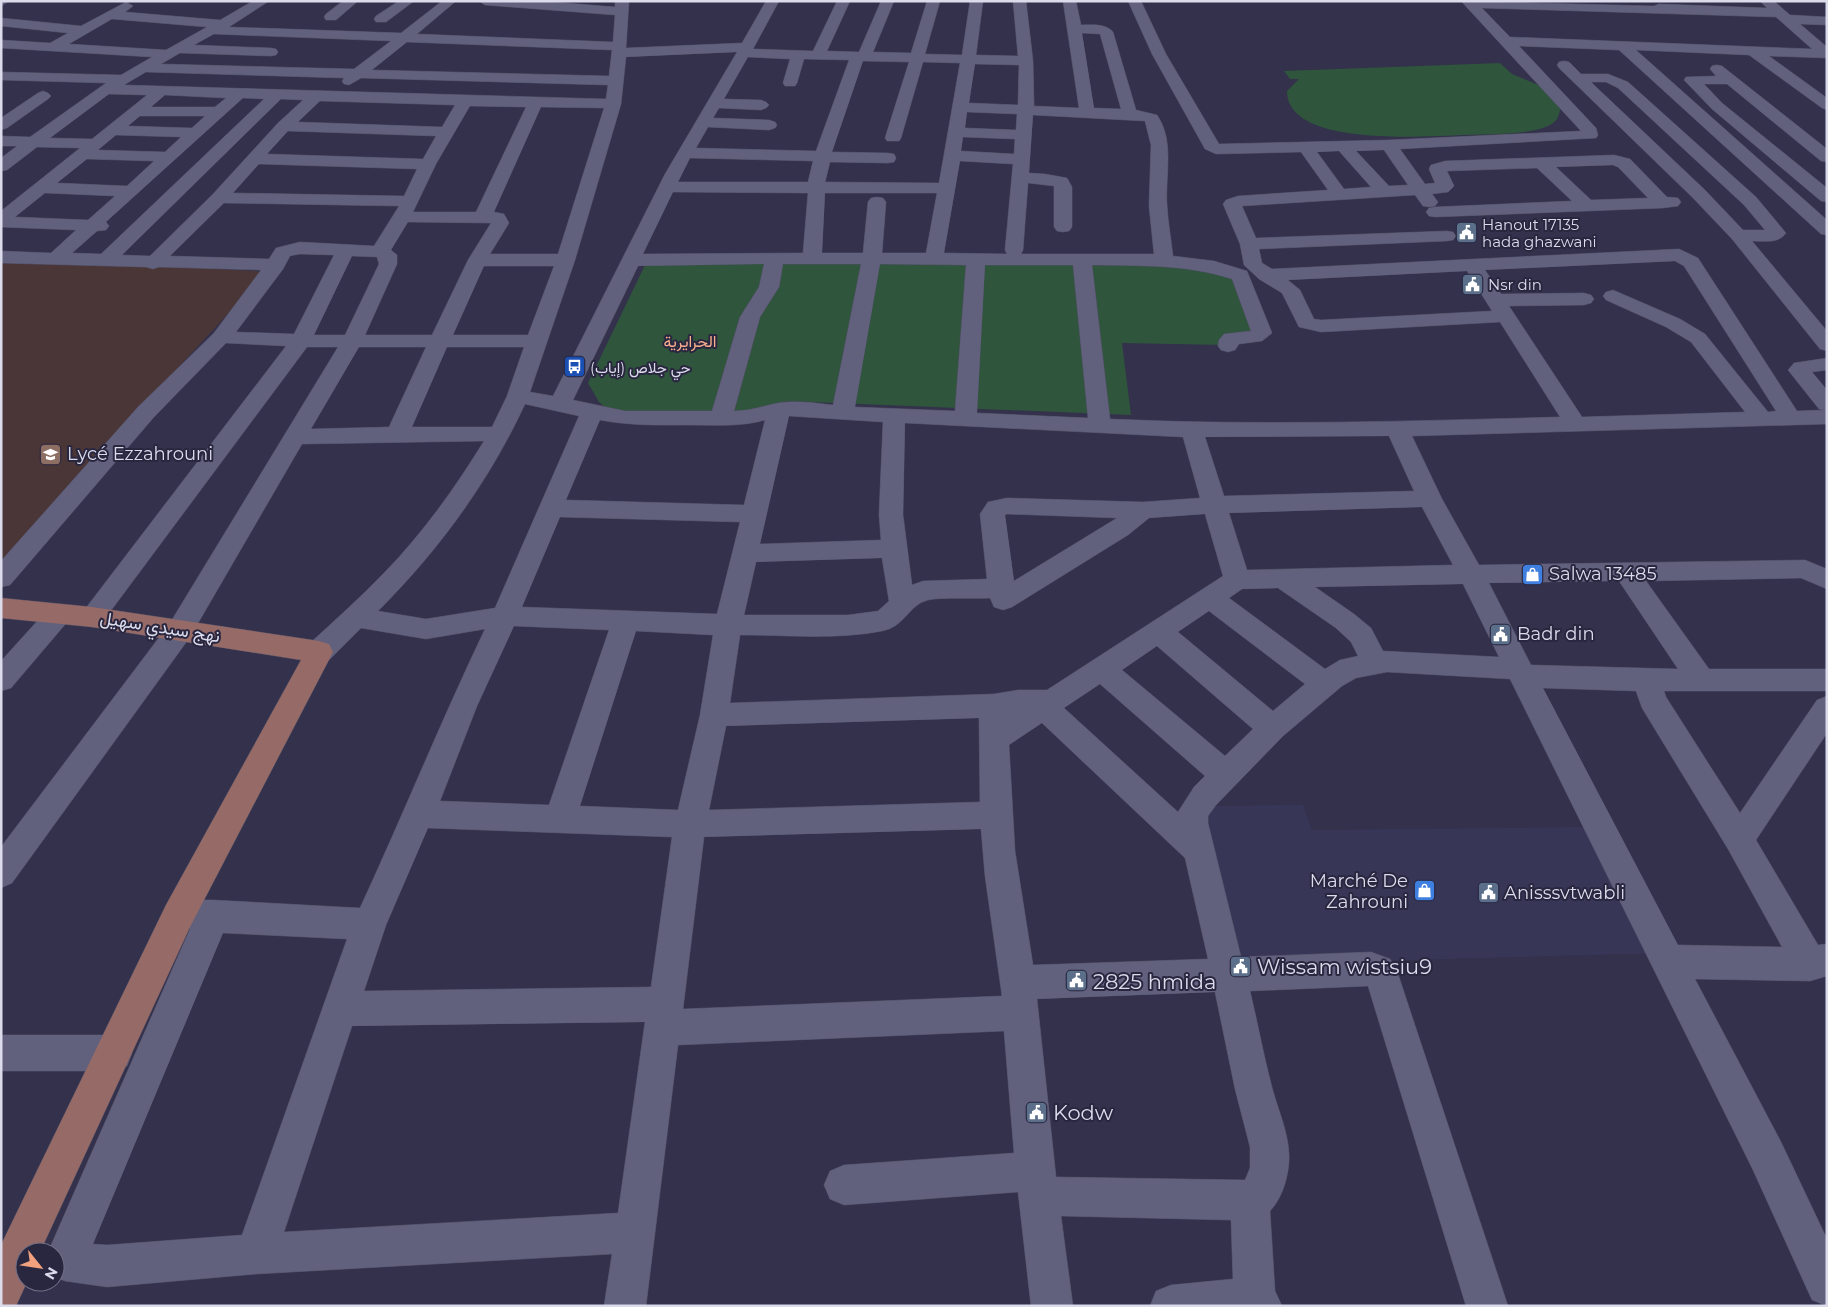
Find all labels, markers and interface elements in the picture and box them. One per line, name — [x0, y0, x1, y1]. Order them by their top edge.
place label: Hanout 17135 hada ghazwani — [1482, 215, 1597, 251]
public building icon: Hanout 17135 hada ghazwani — [1454, 221, 1478, 245]
public building icon: Nsr din — [1460, 272, 1484, 296]
place label: Nsr din — [1488, 275, 1542, 294]
district label: الحرايرية — [663, 332, 717, 352]
bus stop icon: حي جلاص (إياب) — [562, 355, 586, 379]
place label: حي جلاص (إياب) — [590, 358, 691, 381]
school or university icon: Lycé Ezzahrouni — [39, 442, 63, 466]
place label: Lycé Ezzahrouni — [67, 443, 213, 465]
shop icon: Salwa 13485 — [1521, 562, 1545, 586]
place label: Salwa 13485 — [1549, 563, 1657, 585]
street label: نهج سيدي سهيل — [98, 607, 222, 651]
public building icon: Badr din — [1489, 622, 1513, 646]
place label: Badr din — [1517, 623, 1595, 645]
place label: Marché De Zahrouni — [1310, 870, 1408, 913]
shop icon: Marché De Zahrouni — [1412, 879, 1436, 903]
public building icon: Anisssvtwabli — [1476, 881, 1500, 905]
place label: Anisssvtwabli — [1504, 882, 1625, 904]
public building icon: Wissam wistsiu9 — [1229, 954, 1253, 978]
place label: Wissam wistsiu9 — [1257, 954, 1432, 979]
public building icon: 2825 hmida — [1065, 969, 1089, 993]
place label: 2825 hmida — [1093, 969, 1216, 994]
public building icon: Kodw — [1025, 1100, 1049, 1124]
place label: Kodw — [1053, 1100, 1114, 1125]
north arrow — [15, 1242, 65, 1292]
text: N — [41, 1264, 62, 1283]

